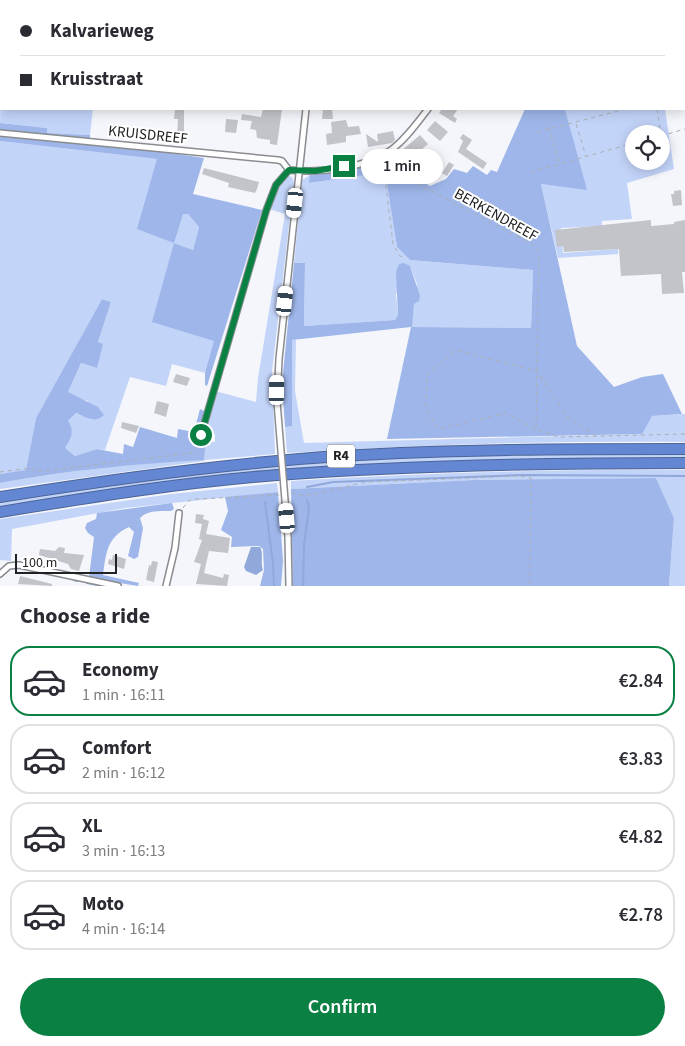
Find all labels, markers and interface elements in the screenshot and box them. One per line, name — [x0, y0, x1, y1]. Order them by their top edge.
text: Kalvarieweg — [50, 18, 154, 45]
text: Kruisstraat — [50, 66, 143, 93]
street label: KRUISDREEF — [107, 120, 189, 150]
map controls — [625, 125, 670, 170]
button: locate — [625, 125, 670, 170]
callout: 1 min — [362, 148, 444, 184]
route end — [333, 155, 355, 177]
text: 1 min — [383, 155, 421, 177]
street label: BERKENDREEF — [450, 183, 542, 247]
car — [285, 187, 304, 219]
car — [275, 285, 294, 317]
car — [269, 375, 284, 405]
route start — [190, 424, 212, 446]
road number: R4 — [327, 444, 355, 468]
car — [278, 502, 295, 534]
scale bar — [15, 551, 118, 574]
text: 100 m — [22, 553, 57, 573]
text: Choose a ride — [20, 600, 150, 632]
text: Economy — [82, 657, 159, 684]
icon: car — [22, 659, 67, 704]
text: €2.84 — [619, 668, 663, 695]
text: 1 min · 16:11 — [82, 684, 165, 706]
text: Comfort — [82, 735, 152, 762]
icon: car — [22, 737, 67, 782]
text: €3.83 — [619, 746, 663, 773]
text: 2 min · 16:12 — [82, 762, 165, 784]
text: XL — [82, 813, 103, 840]
icon: car — [22, 815, 67, 860]
text: €4.82 — [619, 824, 663, 851]
text: 3 min · 16:13 — [82, 840, 165, 862]
text: Moto — [82, 891, 124, 918]
icon: car — [22, 893, 67, 938]
text: €2.78 — [619, 902, 663, 929]
text: 4 min · 16:14 — [82, 918, 165, 940]
button: Confirm — [20, 978, 665, 1036]

